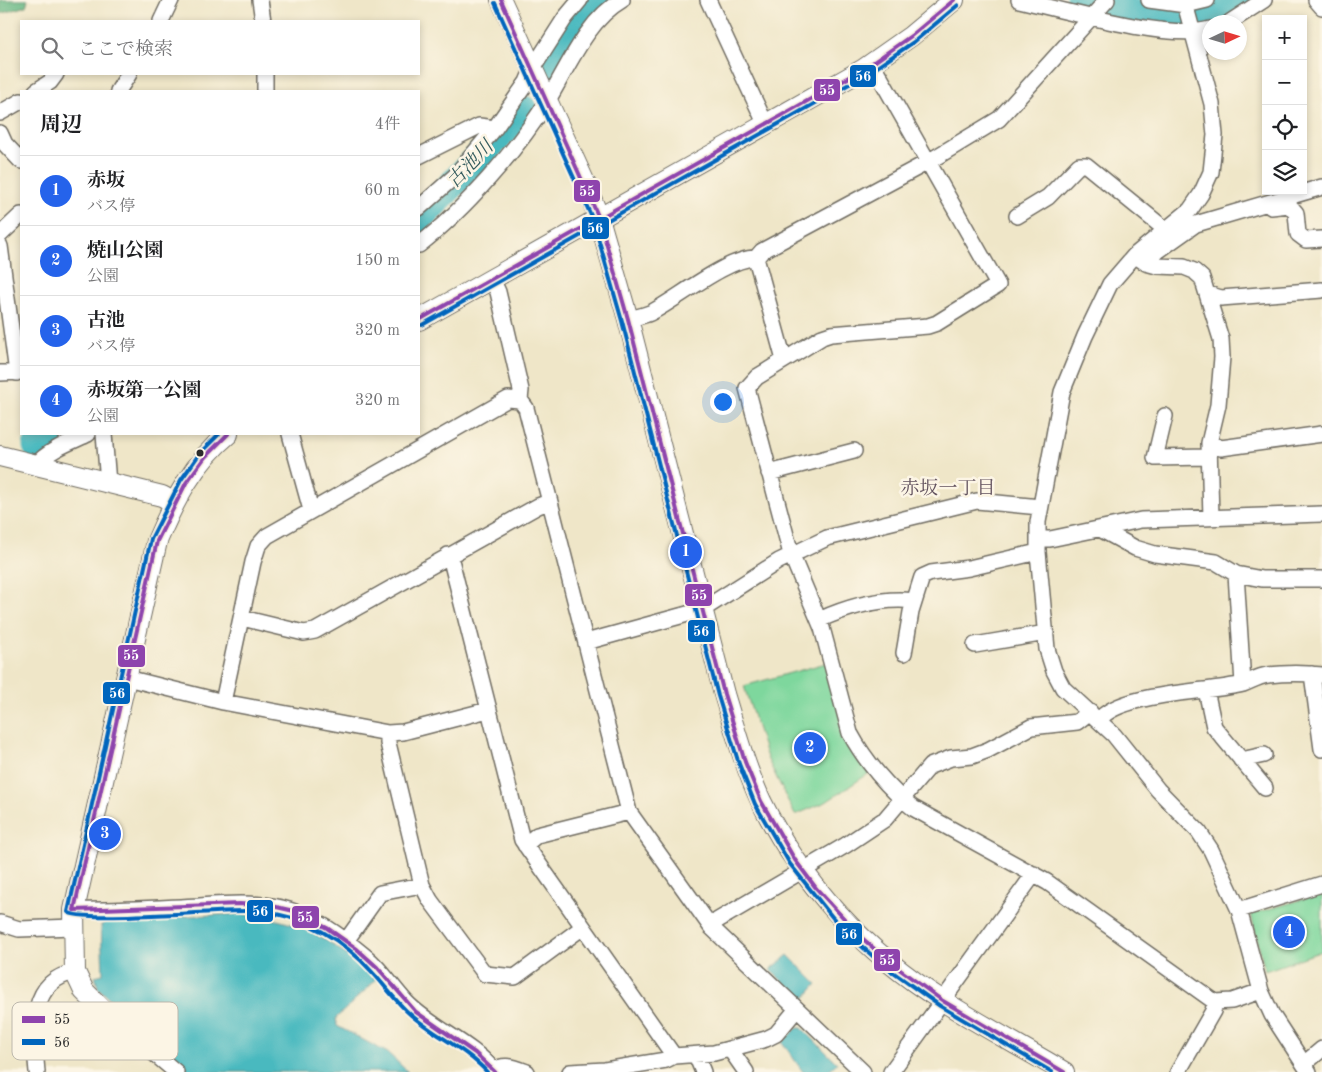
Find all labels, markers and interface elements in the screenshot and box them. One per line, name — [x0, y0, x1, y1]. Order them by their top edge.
north arrow — [1202, 15, 1247, 60]
map controls — [1262, 15, 1307, 195]
button: + — [1262, 15, 1307, 60]
search box — [20, 20, 420, 75]
icon: search — [38, 34, 66, 62]
text: ここで検索 — [78, 41, 173, 60]
button: − — [1262, 60, 1307, 105]
line badge: 56 — [849, 64, 877, 88]
text: 56 — [855, 70, 871, 84]
line badge: 55 — [813, 78, 841, 102]
text: 55 — [819, 84, 835, 98]
button: locate — [1262, 105, 1307, 150]
text: 周辺 — [40, 115, 82, 136]
text: 4件 — [375, 117, 400, 133]
water label: 古池川 — [443, 135, 499, 192]
button: layers — [1262, 150, 1307, 195]
text: 赤坂 — [87, 172, 125, 191]
line badge: 55 — [573, 179, 601, 203]
text: 1 — [51, 183, 61, 199]
text: 60 m — [364, 183, 400, 199]
text: 55 — [579, 185, 595, 199]
text: バス停 — [87, 199, 135, 215]
line badge: 56 — [581, 216, 610, 240]
text: 56 — [587, 222, 603, 236]
text: 焼山公園 — [87, 242, 163, 261]
text: 2 — [51, 253, 61, 269]
text: 150 m — [355, 253, 400, 269]
text: 公園 — [87, 269, 119, 285]
text: 古池 — [87, 312, 125, 331]
text: 3 — [51, 323, 61, 339]
text: 320 m — [355, 323, 400, 339]
text: バス停 — [87, 339, 135, 355]
text: 赤坂第一公園 — [87, 382, 201, 401]
your location — [710, 389, 736, 415]
text: 4 — [51, 393, 61, 409]
text: 320 m — [355, 393, 400, 409]
text: 公園 — [87, 409, 119, 425]
unlabelled marker — [195, 448, 205, 458]
district label: 赤坂一丁目 — [900, 478, 996, 499]
pin: 1 — [670, 533, 702, 571]
line badge: 55 — [684, 583, 713, 607]
text: 55 — [691, 589, 707, 603]
line badge: 56 — [687, 619, 716, 643]
text: 56 — [693, 625, 709, 639]
line badge: 55 — [117, 644, 146, 668]
text: 55 — [123, 649, 139, 663]
line badge: 56 — [102, 681, 131, 705]
text: 56 — [109, 687, 125, 701]
pin: 2 — [794, 729, 826, 767]
pin: 3 — [89, 815, 121, 853]
line badge: 56 — [246, 899, 274, 923]
text: 56 — [252, 905, 268, 919]
line badge: 55 — [291, 905, 320, 929]
text: 55 — [297, 911, 313, 925]
pin: 4 — [1273, 913, 1305, 951]
line badge: 56 — [835, 922, 863, 946]
text: 56 — [841, 928, 857, 942]
line badge: 55 — [873, 948, 901, 972]
text: 55 — [879, 954, 895, 968]
legend — [12, 1002, 178, 1060]
text: 55 — [54, 1013, 70, 1027]
text: 56 — [54, 1036, 70, 1050]

